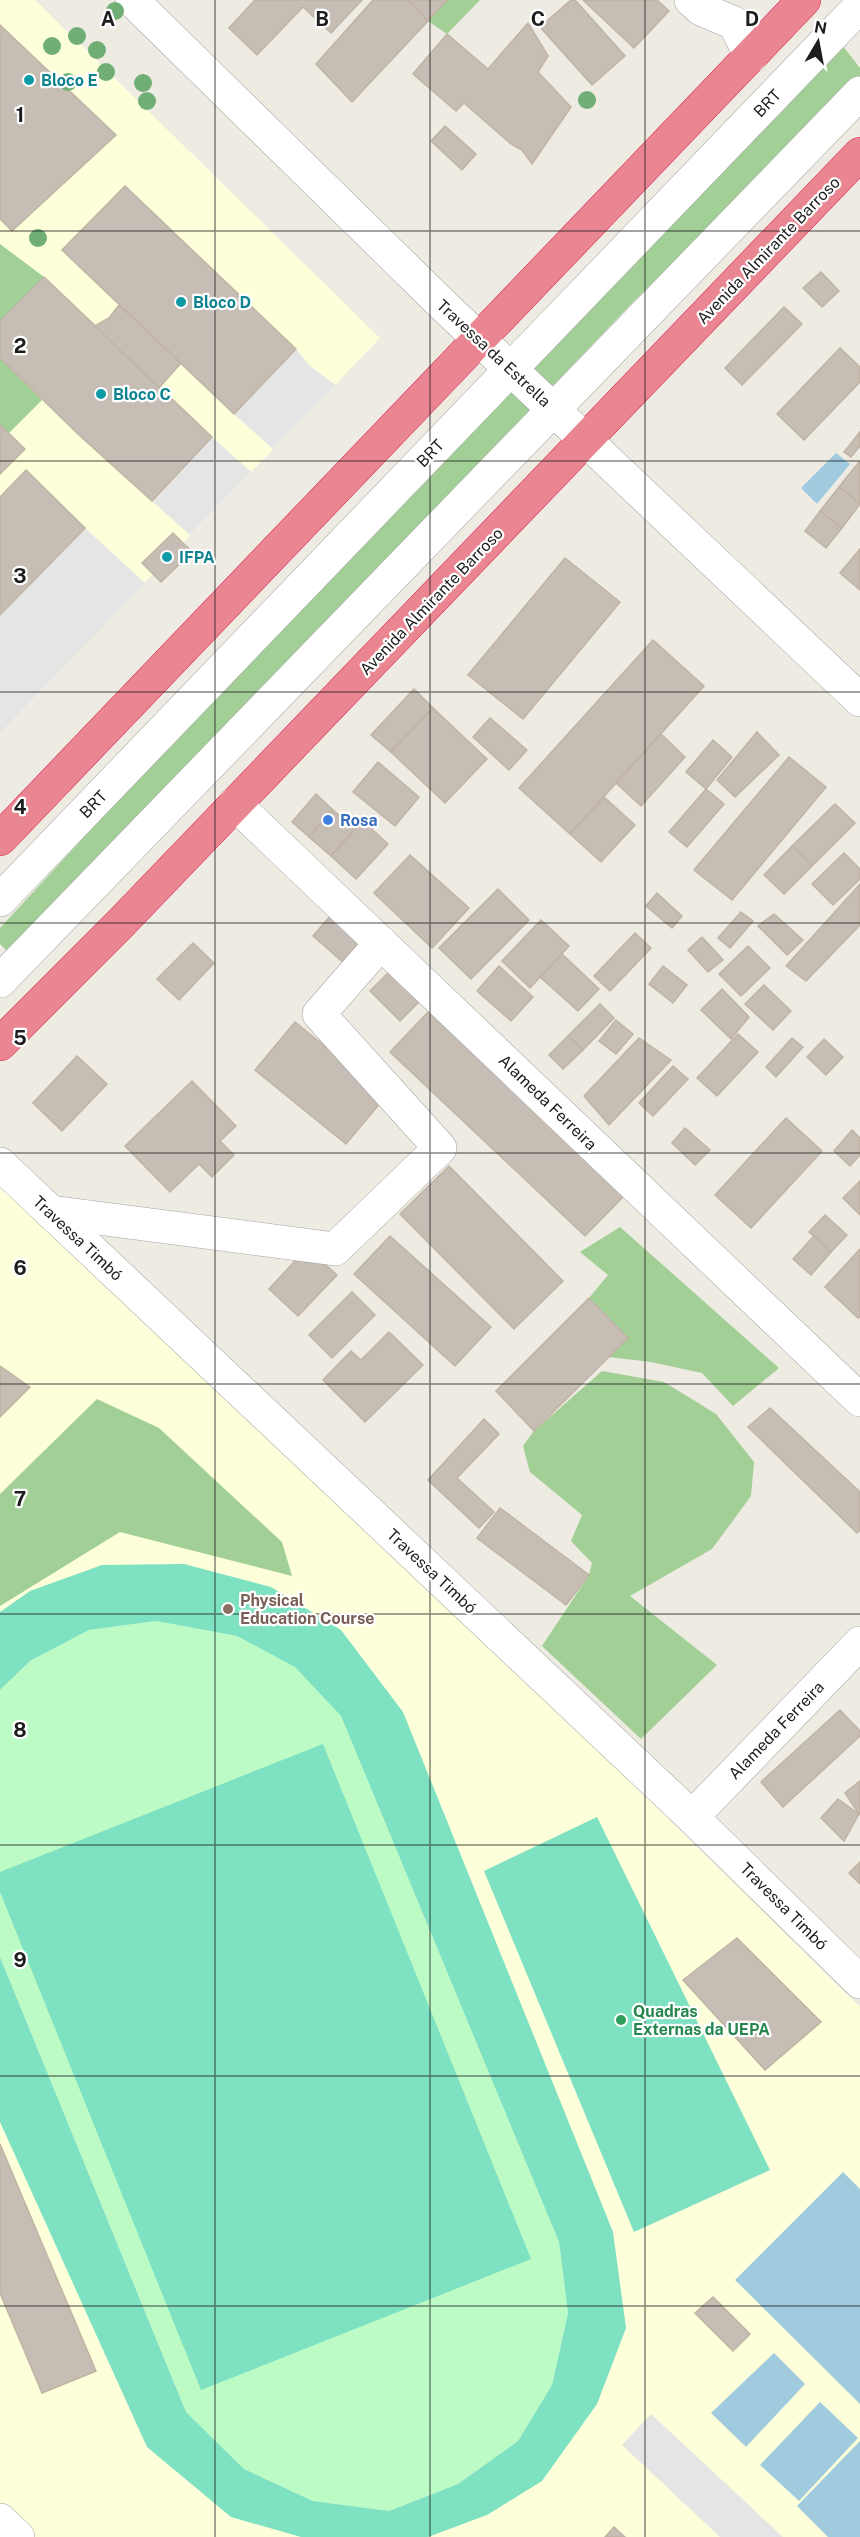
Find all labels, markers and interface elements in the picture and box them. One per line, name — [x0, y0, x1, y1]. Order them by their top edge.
text: A — [101, 7, 115, 31]
text: B — [315, 7, 329, 31]
text: C — [531, 7, 545, 31]
text: D — [745, 7, 759, 31]
north arrow — [788, 12, 848, 72]
text: N — [813, 17, 828, 38]
place label: Bloco E — [41, 71, 98, 90]
marker: Bloco E — [22, 73, 36, 87]
street label: BRT — [750, 85, 785, 121]
text: 1 — [16, 103, 24, 127]
street label: Avenida Almirante Barroso — [693, 173, 844, 328]
place label: Bloco D — [193, 293, 251, 312]
marker: Bloco D — [174, 295, 188, 309]
street label: Travessa da Estrella — [433, 296, 555, 411]
text: 2 — [14, 334, 26, 358]
place label: Bloco C — [113, 385, 171, 404]
marker: Bloco C — [94, 387, 108, 401]
street label: BRT — [413, 435, 448, 471]
street label: Avenida Almirante Barroso — [356, 524, 507, 679]
place label: IFPA — [179, 548, 215, 567]
marker: IFPA — [160, 550, 174, 564]
text: 3 — [13, 564, 27, 588]
street label: BRT — [76, 786, 111, 822]
text: 4 — [13, 795, 27, 819]
place label: Rosa — [340, 811, 378, 830]
marker: Rosa — [321, 813, 335, 827]
text: 5 — [13, 1026, 27, 1050]
street label: Alameda Ferreira — [495, 1051, 601, 1154]
street label: Travessa Timbó — [29, 1192, 126, 1285]
text: 6 — [13, 1256, 27, 1280]
text: 7 — [14, 1487, 26, 1511]
street label: Travessa Timbó — [383, 1525, 480, 1618]
place label: Physical Education Course — [240, 1591, 375, 1628]
marker: Physical Education Course — [221, 1602, 235, 1616]
street label: Alameda Ferreira — [725, 1677, 828, 1783]
text: 8 — [13, 1718, 27, 1742]
street label: Travessa Timbó — [736, 1859, 831, 1954]
text: 9 — [13, 1948, 27, 1972]
place label: Quadras Externas da UEPA — [633, 2002, 770, 2039]
marker: Quadras Externas da UEPA — [614, 2013, 628, 2027]

